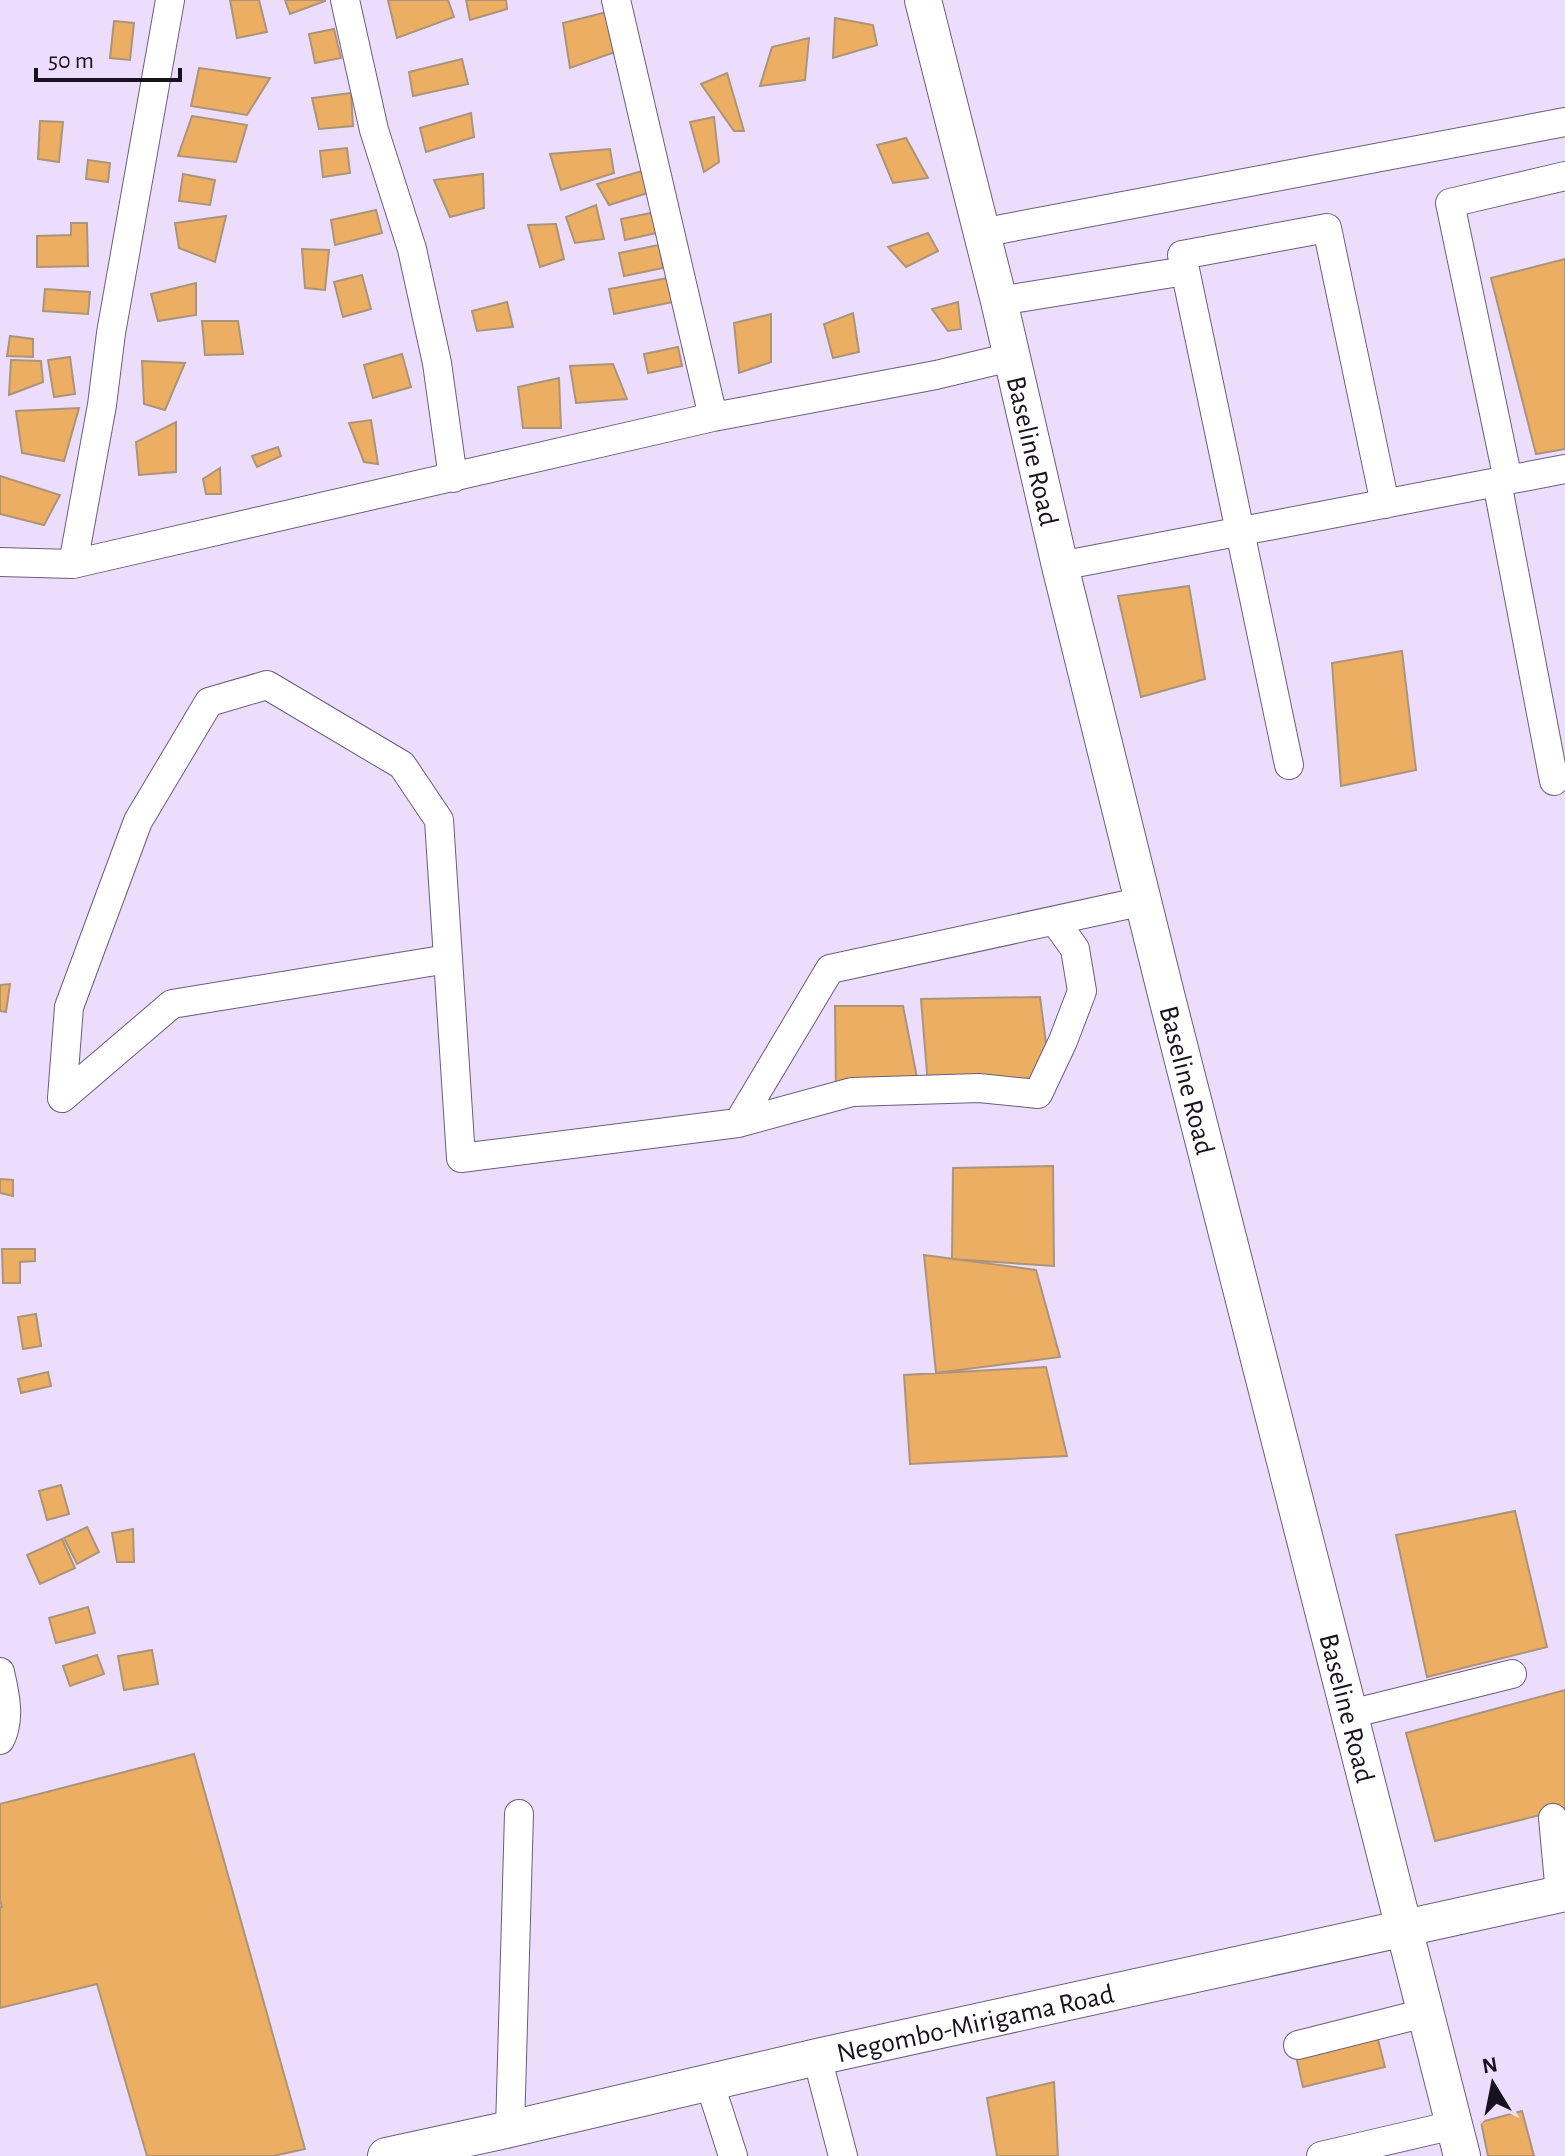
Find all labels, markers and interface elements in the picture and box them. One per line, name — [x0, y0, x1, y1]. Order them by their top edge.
scale bar — [36, 32, 180, 82]
text: 50 m — [48, 49, 94, 73]
street label: Baseline Road — [1001, 374, 1062, 529]
street label: Baseline Road — [1154, 1003, 1218, 1158]
street label: Baseline Road — [1313, 1631, 1378, 1786]
street label: Negombo-Mirigama Road — [834, 1980, 1117, 2068]
north arrow — [1453, 2044, 1533, 2124]
text: N — [1480, 2053, 1499, 2077]

